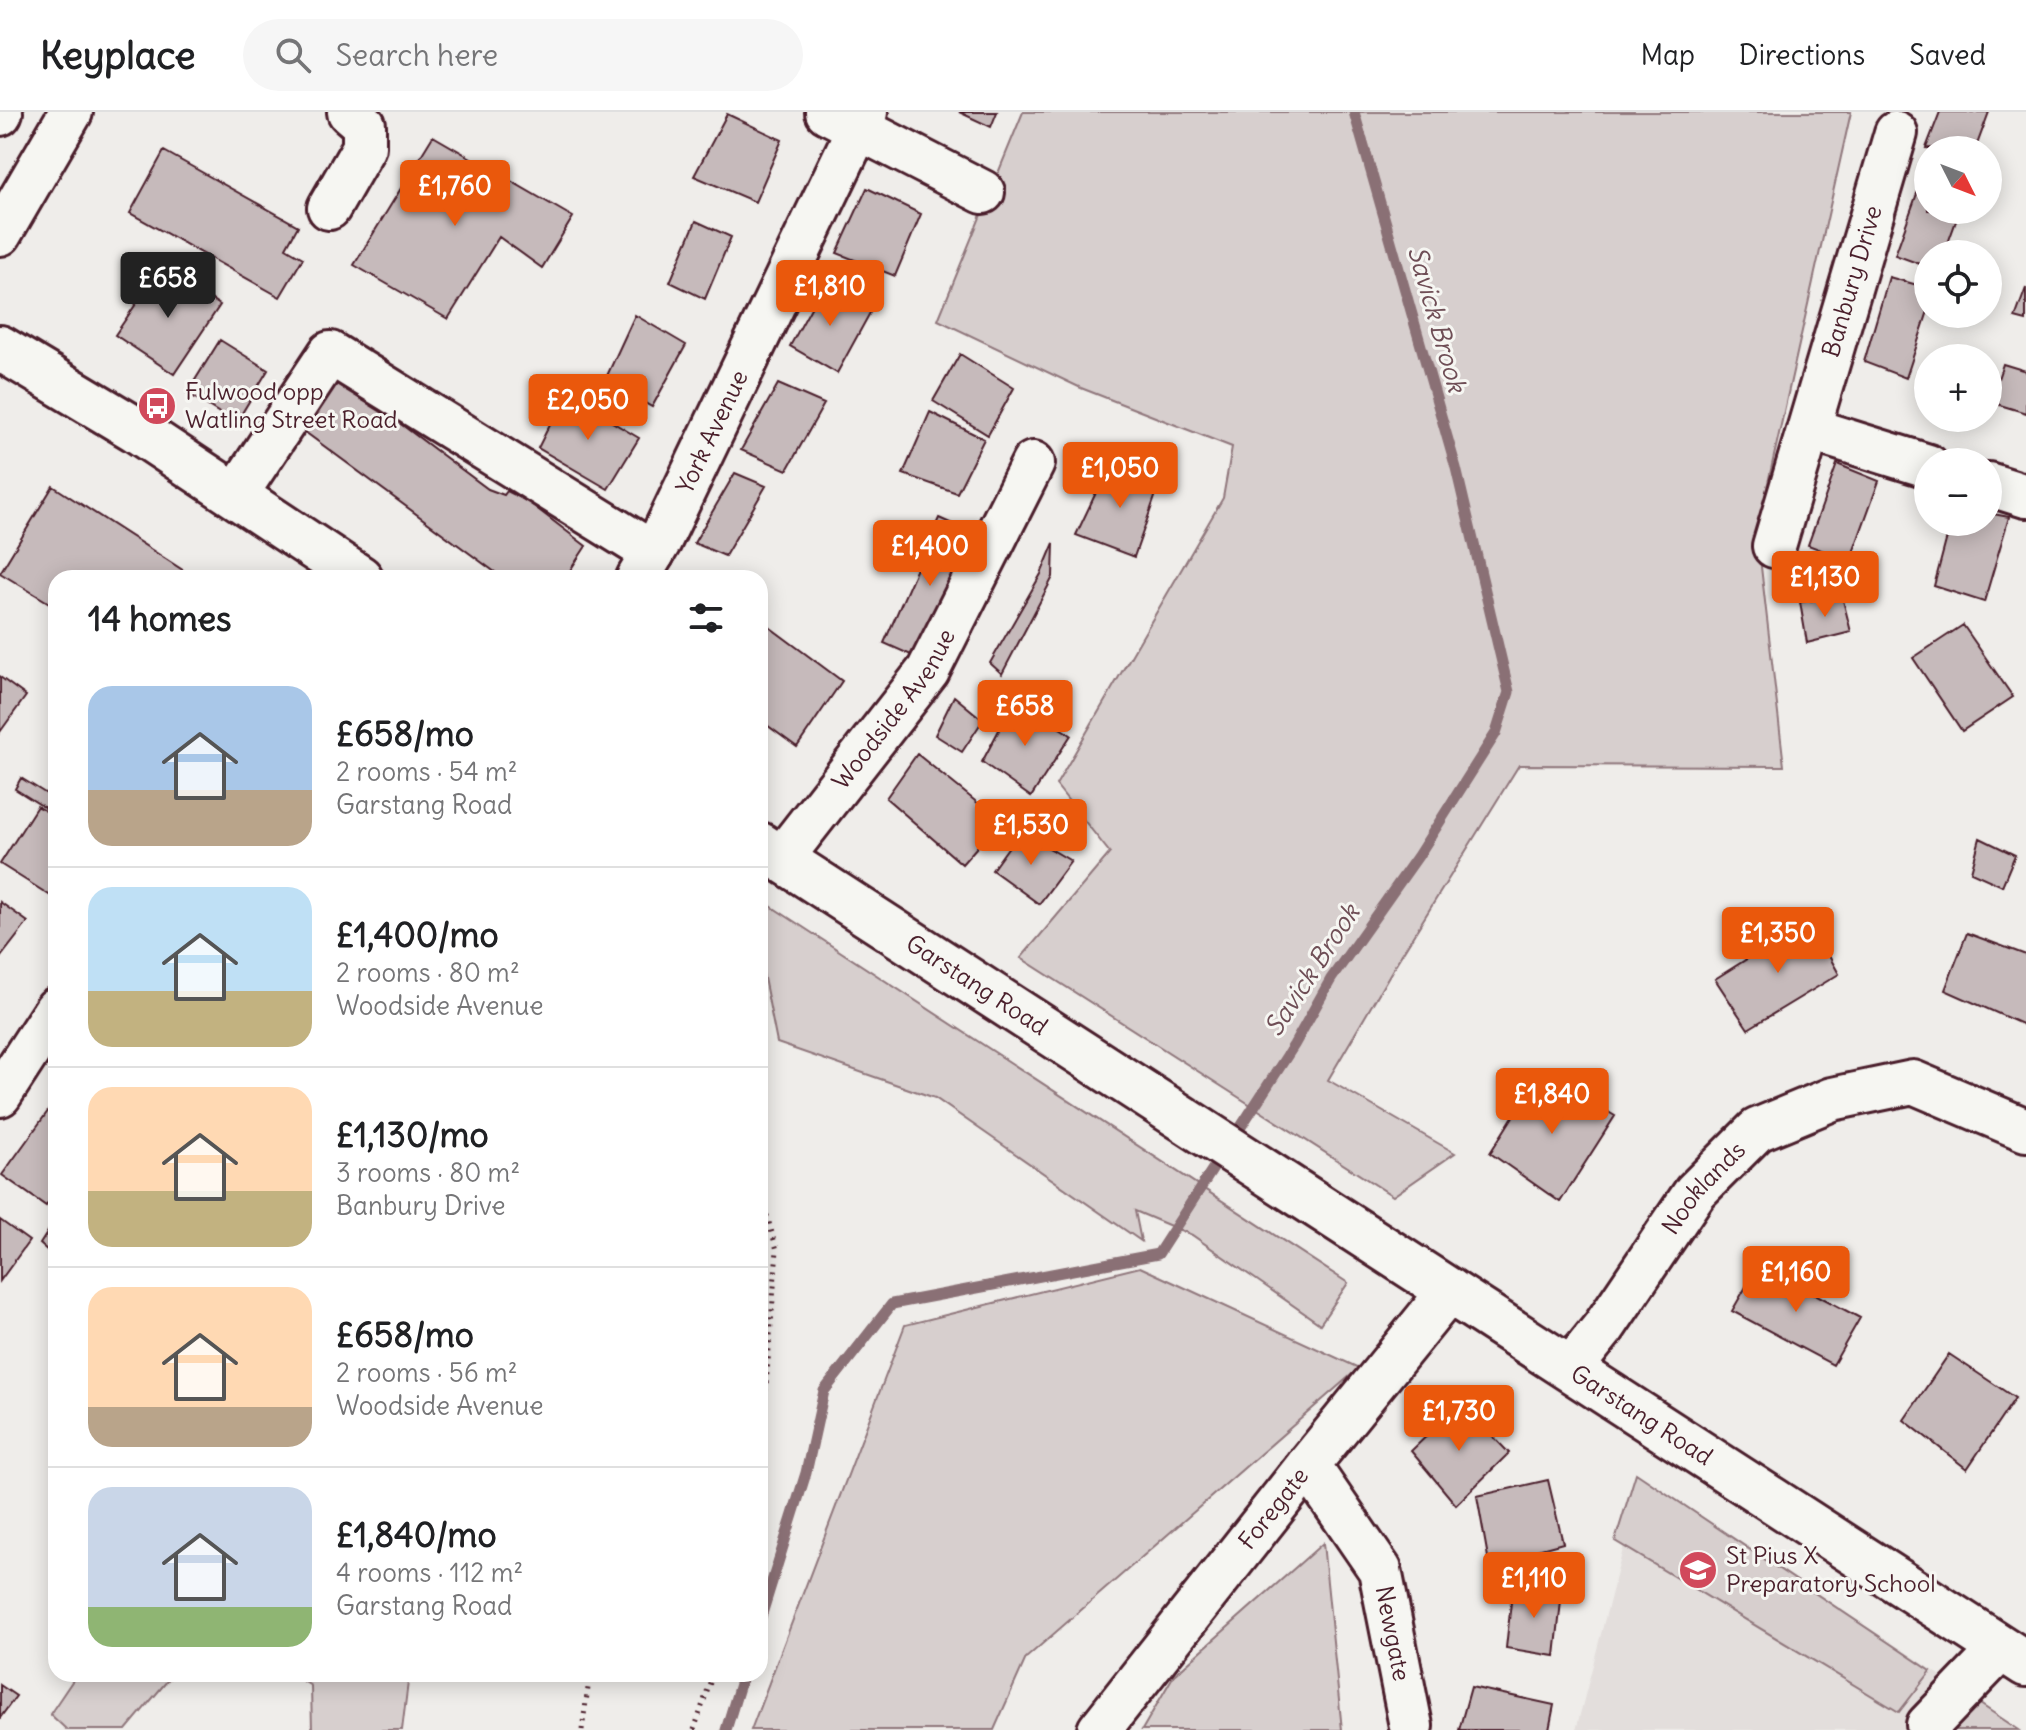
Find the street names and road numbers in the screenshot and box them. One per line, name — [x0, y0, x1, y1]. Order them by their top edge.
street label: Banbury Drive — [1815, 202, 1888, 360]
street label: York Avenue — [669, 365, 754, 498]
street label: Woodside Avenue — [825, 624, 961, 795]
street label: Garstang Road — [901, 927, 1054, 1041]
street label: Nooklands — [1655, 1134, 1751, 1240]
street label: Garstang Road — [1566, 1358, 1719, 1471]
street label: Foregate — [1231, 1461, 1314, 1555]
street label: Newgate — [1370, 1583, 1418, 1683]

